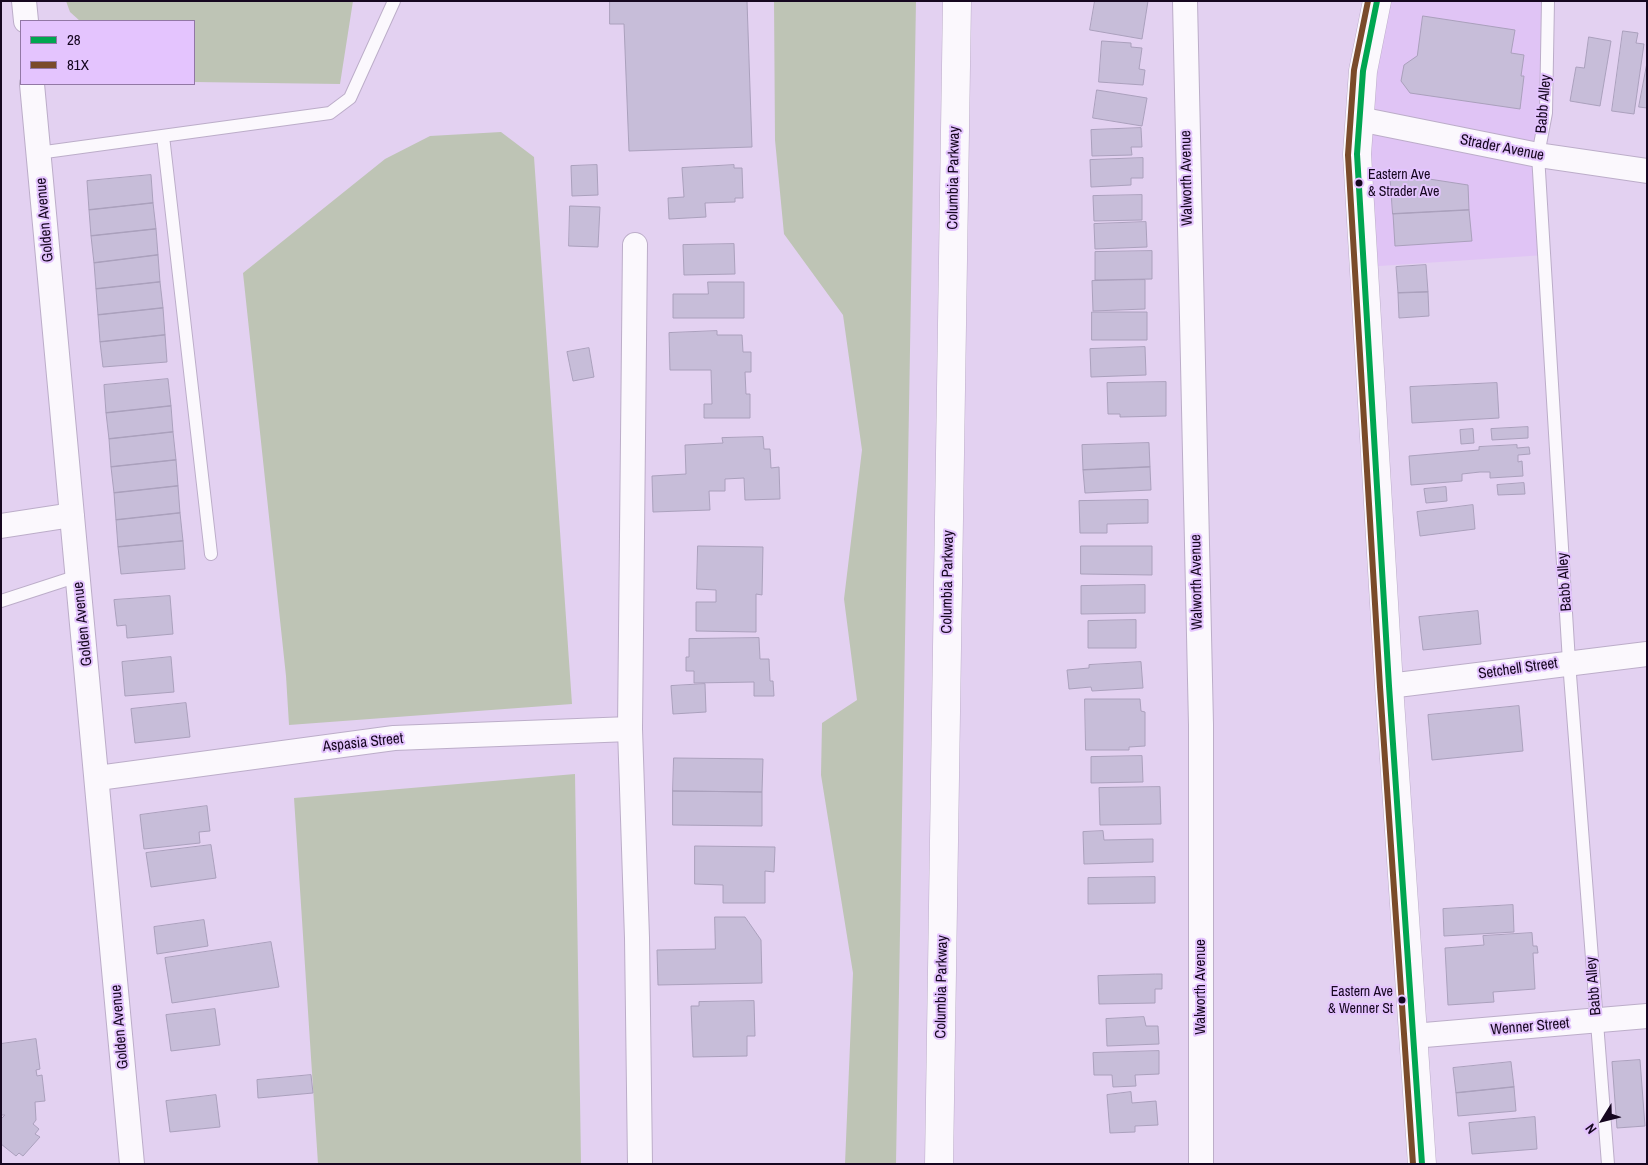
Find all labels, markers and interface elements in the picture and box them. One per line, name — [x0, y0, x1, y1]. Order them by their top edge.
legend — [20, 20, 195, 85]
text: 28 — [67, 29, 81, 50]
text: 81X — [67, 54, 89, 75]
street label: Babb Alley — [1532, 74, 1556, 134]
street label: Columbia Parkway — [944, 126, 964, 230]
street label: Walworth Avenue — [1177, 130, 1197, 226]
street label: Strader Avenue — [1458, 131, 1546, 165]
place label: Eastern Ave & Strader Ave — [1368, 167, 1439, 200]
street label: Golden Avenue — [32, 177, 58, 263]
marker: Eastern Ave & Strader Ave — [1354, 178, 1364, 188]
street label: Columbia Parkway — [938, 530, 958, 634]
street label: Walworth Avenue — [1187, 534, 1207, 630]
street label: Babb Alley — [1554, 552, 1576, 612]
street label: Golden Avenue — [70, 581, 96, 667]
street label: Setchell Street — [1477, 655, 1559, 683]
street label: Aspasia Street — [322, 730, 404, 756]
street label: Columbia Parkway — [932, 935, 952, 1039]
street label: Walworth Avenue — [1192, 939, 1210, 1035]
street label: Babb Alley — [1582, 956, 1606, 1016]
street label: Golden Avenue — [107, 984, 133, 1070]
place label: Eastern Ave & Wenner St — [1328, 984, 1393, 1016]
marker: Eastern Ave & Wenner St — [1397, 995, 1407, 1005]
street label: Wenner Street — [1490, 1015, 1570, 1039]
north arrow — [1578, 1095, 1628, 1145]
text: N — [1581, 1120, 1601, 1137]

